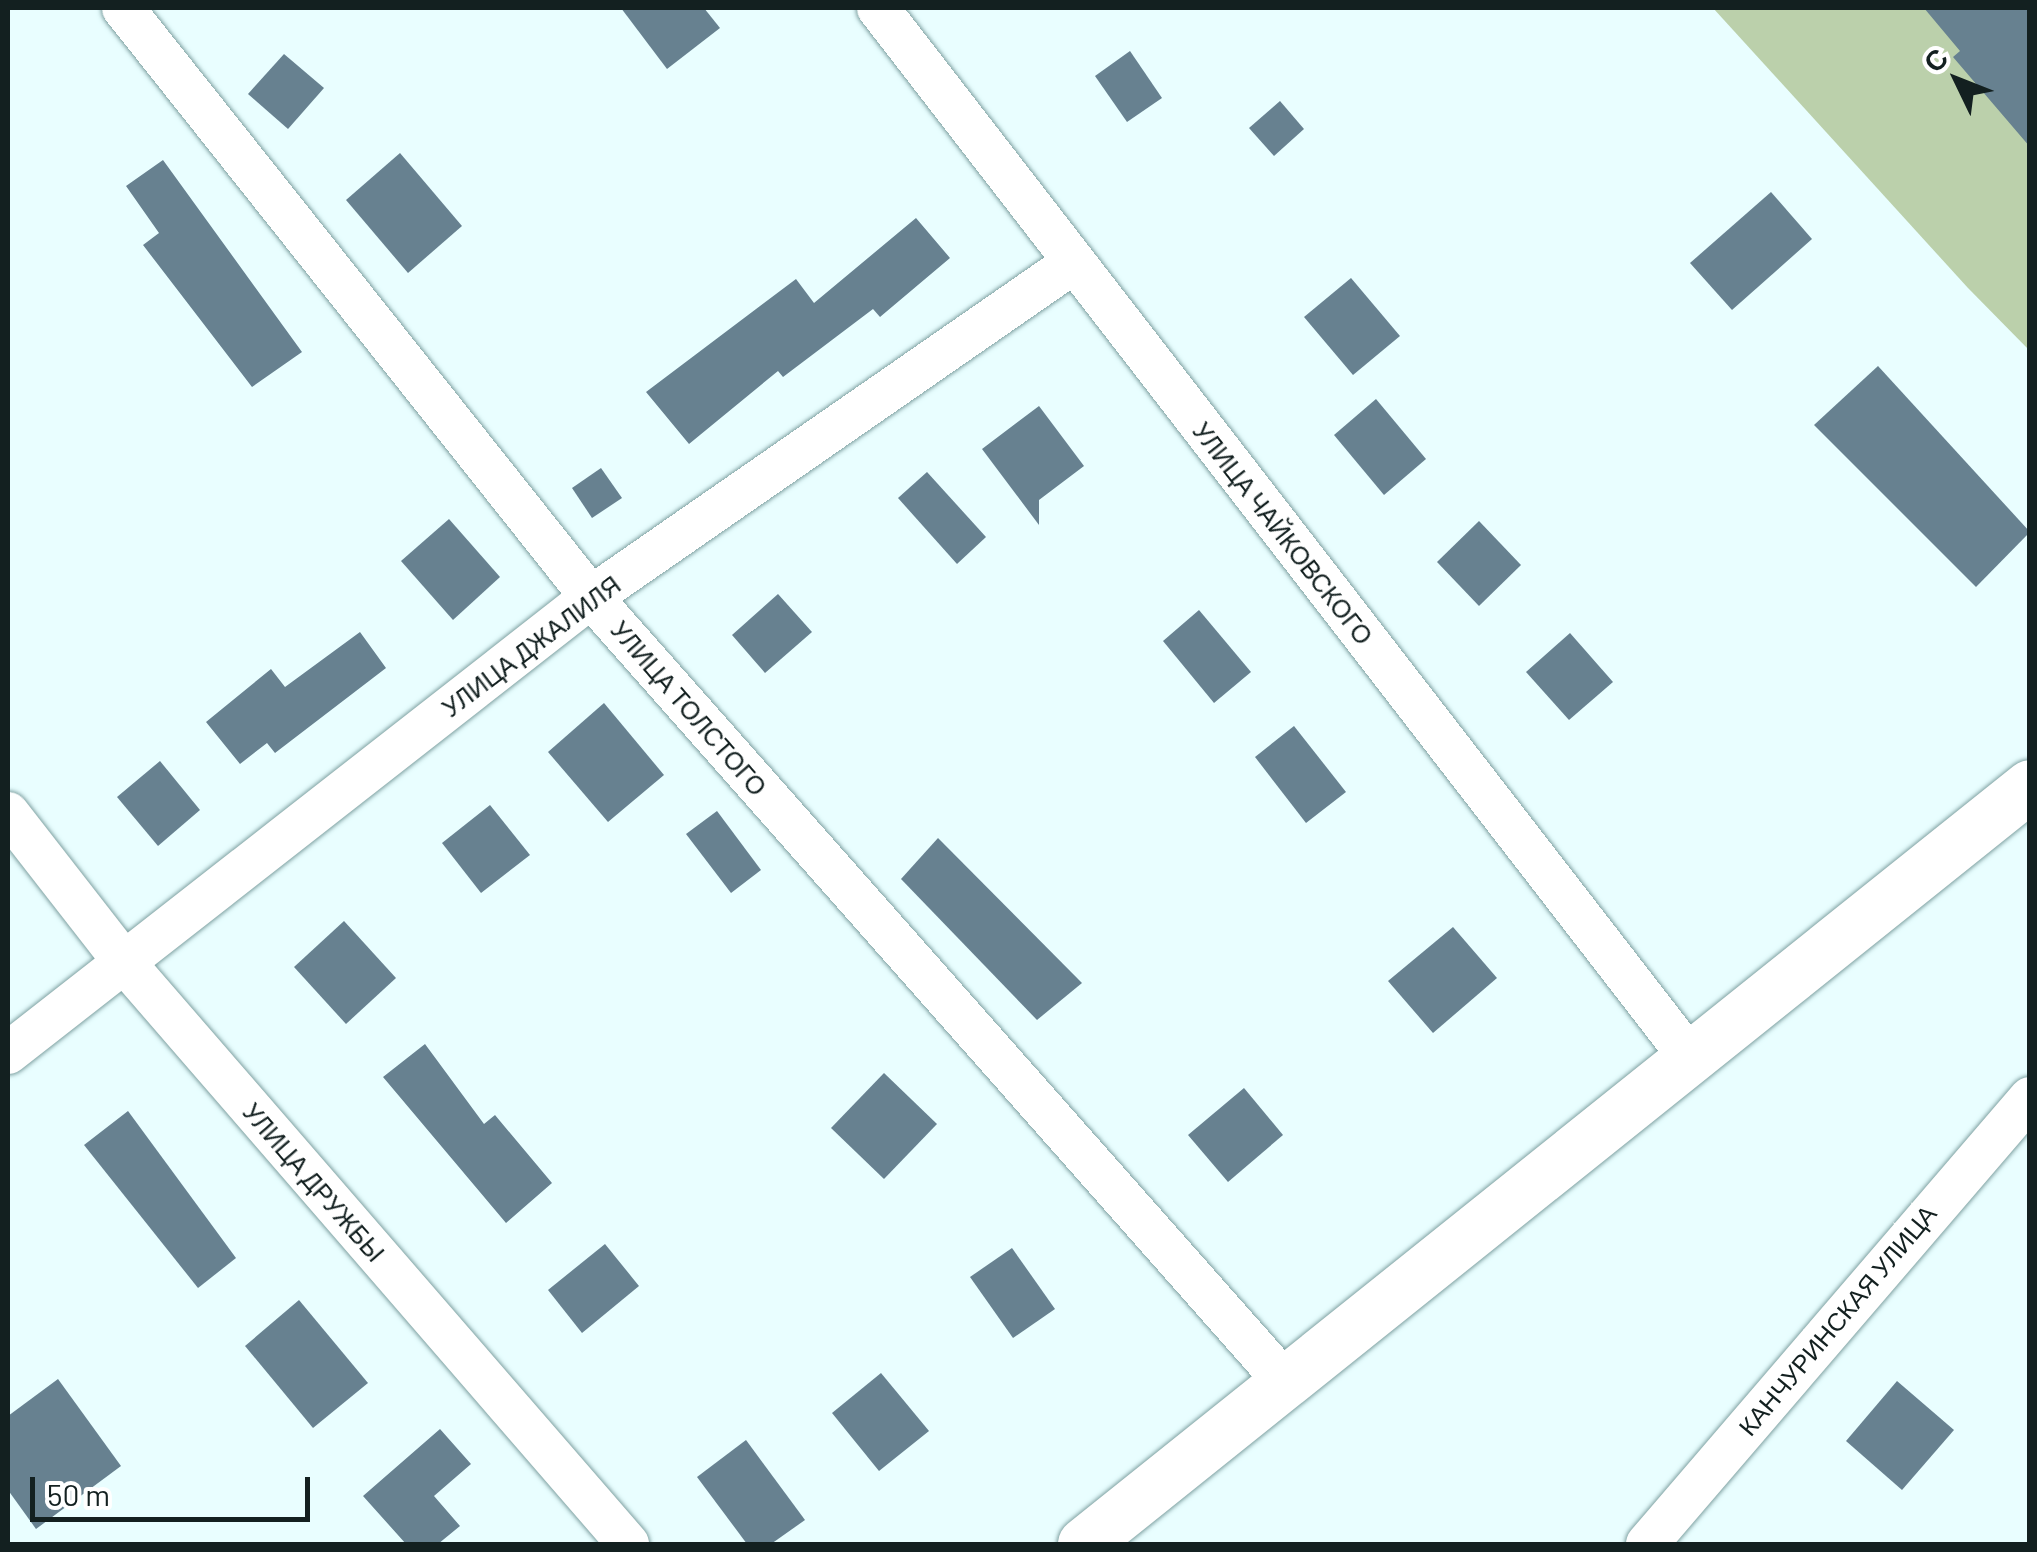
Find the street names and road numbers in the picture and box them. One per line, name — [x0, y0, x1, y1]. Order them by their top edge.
street label: УЛИЦА ЧАЙКОВСКОГО — [1187, 416, 1379, 650]
street label: УЛИЦА ДЖАЛИЛЯ — [436, 569, 626, 723]
street label: УЛИЦА ТОЛСТОГО — [605, 614, 773, 802]
street label: УЛИЦА ДРУЖБЫ — [237, 1097, 391, 1267]
street label: КАНЧУРИНСКАЯ УЛИЦА — [1732, 1199, 1942, 1441]

